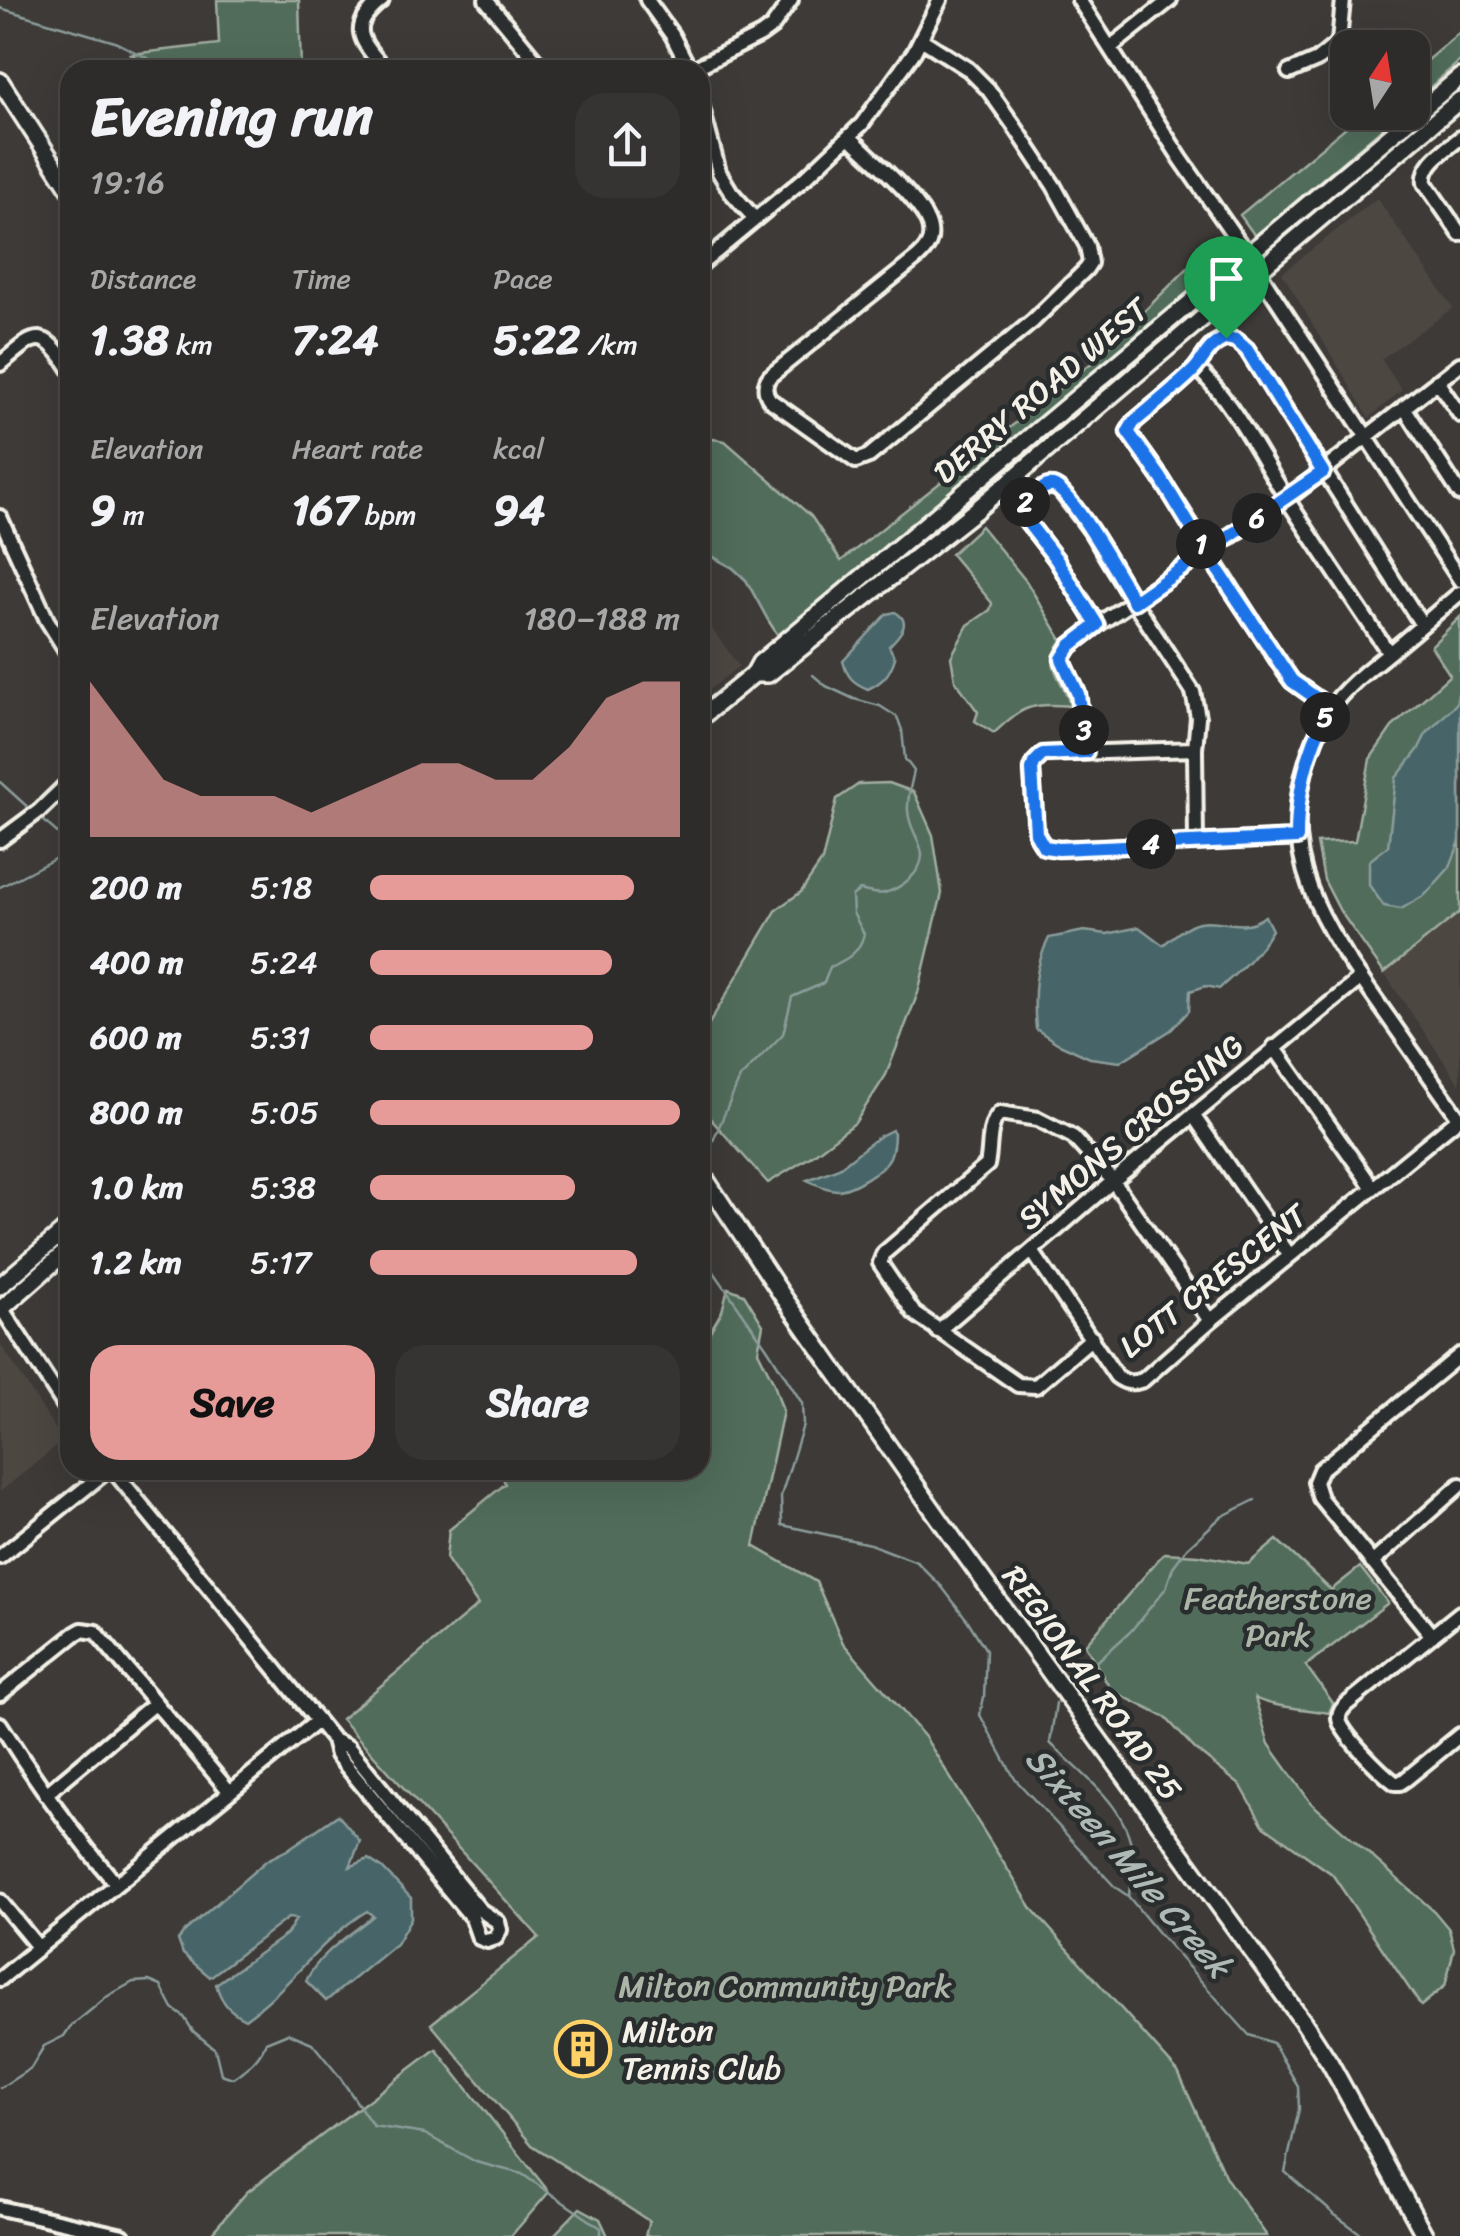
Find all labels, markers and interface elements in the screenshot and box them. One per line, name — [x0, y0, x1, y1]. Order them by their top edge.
north arrow — [1330, 30, 1430, 130]
map controls — [1330, 30, 1430, 130]
text: Evening run — [90, 68, 373, 165]
button: share — [575, 93, 680, 198]
text: 19:16 — [90, 154, 165, 211]
pin — [1184, 236, 1269, 339]
icon: arrive — [1199, 251, 1254, 306]
text: Distance — [90, 254, 196, 303]
text: Time — [292, 254, 351, 303]
text: Pace — [493, 254, 553, 303]
street label: DERRY ROAD WEST — [920, 282, 1164, 499]
text: 1.38 — [90, 303, 169, 377]
text: 7:24 — [292, 303, 379, 377]
text: 5:22 — [493, 303, 580, 377]
text: km — [169, 320, 213, 369]
text: /km — [580, 320, 638, 369]
text: Elevation — [90, 424, 203, 473]
text: Heart rate — [292, 424, 423, 473]
text: kcal — [493, 424, 544, 473]
text: 9 — [90, 473, 116, 547]
text: 167 — [292, 473, 358, 547]
text: 94 — [493, 473, 545, 547]
pin: 2 — [1000, 477, 1050, 527]
text: 2 — [1017, 477, 1033, 526]
text: m — [116, 490, 145, 539]
text: bpm — [358, 490, 416, 539]
pin: 6 — [1232, 493, 1282, 543]
text: 6 — [1249, 493, 1265, 542]
pin: 1 — [1176, 519, 1226, 569]
text: 1 — [1195, 519, 1207, 568]
text: Elevation — [90, 590, 220, 647]
text: 180–188 m — [523, 590, 680, 647]
pin: 5 — [1300, 692, 1350, 742]
text: 5 — [1316, 692, 1334, 741]
pin: 3 — [1059, 705, 1109, 755]
text: 3 — [1076, 705, 1092, 754]
pin: 4 — [1126, 819, 1176, 869]
text: 4 — [1142, 819, 1160, 868]
text: 200 m — [90, 859, 182, 916]
text: 5:18 — [250, 859, 312, 916]
text: 400 m — [90, 934, 183, 991]
text: 5:24 — [250, 934, 318, 991]
text: 600 m — [90, 1009, 182, 1066]
text: 5:31 — [250, 1009, 311, 1066]
street label: SYMONS CROSSING — [1004, 1019, 1258, 1245]
text: 800 m — [90, 1084, 183, 1141]
text: 5:05 — [250, 1084, 319, 1141]
text: 1.0 km — [90, 1159, 184, 1216]
text: 5:38 — [250, 1159, 316, 1216]
street label: LOTT CRESCENT — [1106, 1187, 1322, 1373]
text: 1.2 km — [90, 1234, 182, 1291]
text: 5:17 — [250, 1234, 311, 1291]
button: Save — [90, 1345, 375, 1460]
button: Share — [395, 1345, 680, 1460]
street label: REGIONAL ROAD 25 — [986, 1553, 1198, 1813]
park label: Featherstone Park — [1184, 1570, 1372, 1664]
water label: Sixteen Mile Creek — [1010, 1731, 1250, 1995]
park label: Milton Community Park — [619, 1958, 952, 2015]
place label: Milton Tennis Club — [622, 2003, 781, 2097]
building icon: Milton Tennis Club — [553, 2019, 613, 2079]

